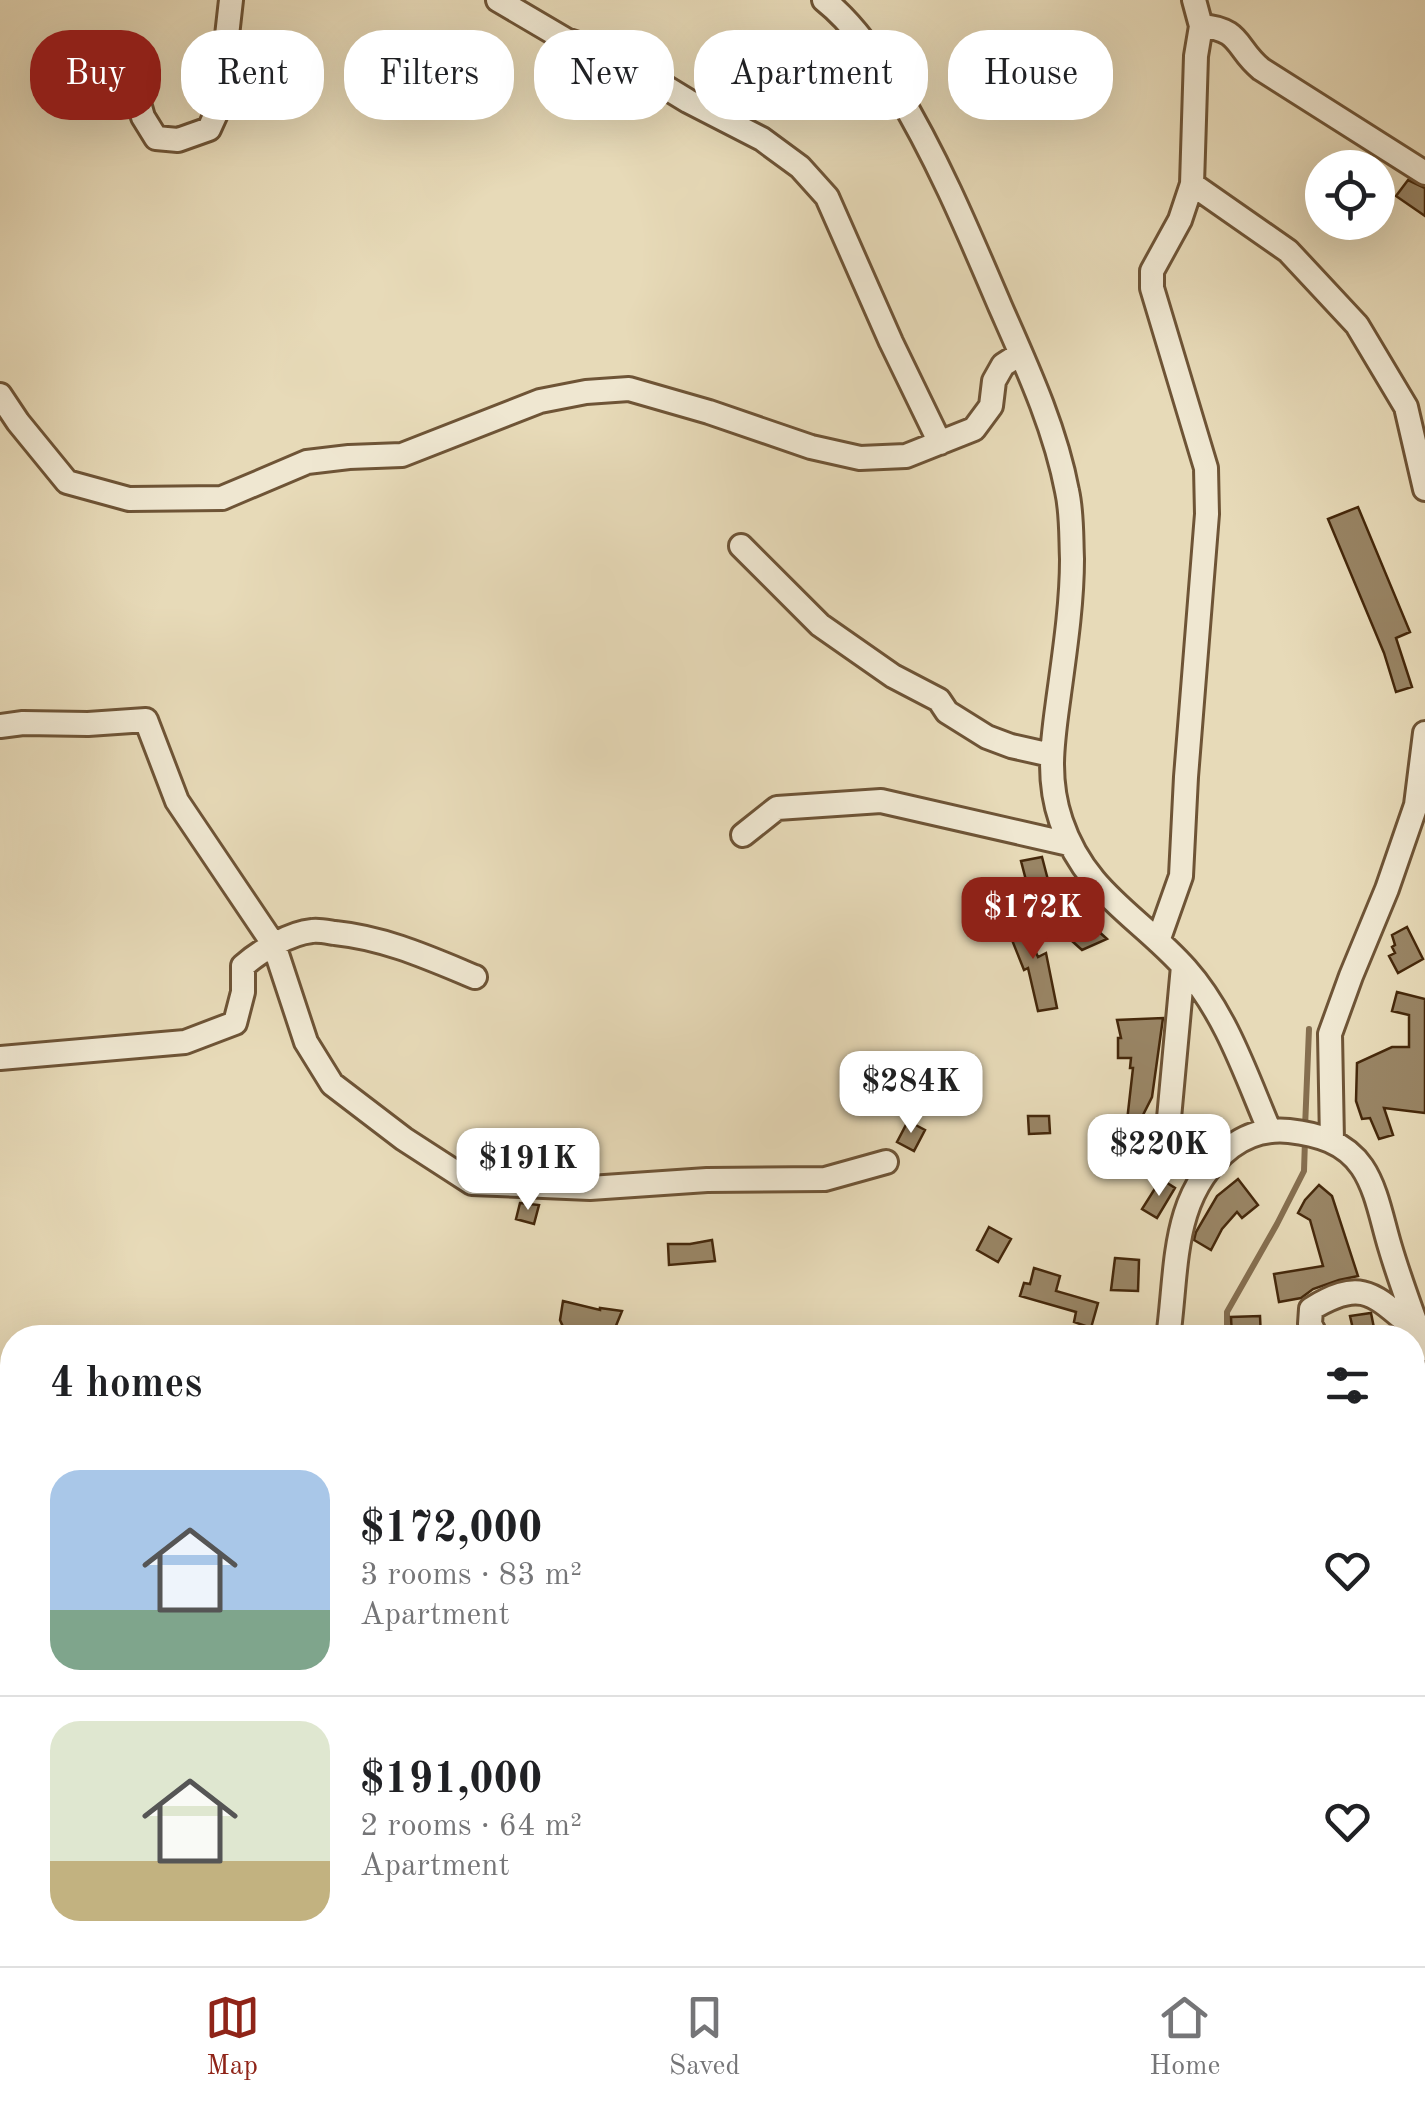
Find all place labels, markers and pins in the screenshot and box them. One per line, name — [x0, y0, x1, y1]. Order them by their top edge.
pin: $172K — [963, 877, 1103, 962]
pin: $284K — [841, 1051, 981, 1136]
pin: $220K — [1089, 1114, 1229, 1199]
pin: $191K — [458, 1128, 598, 1213]

